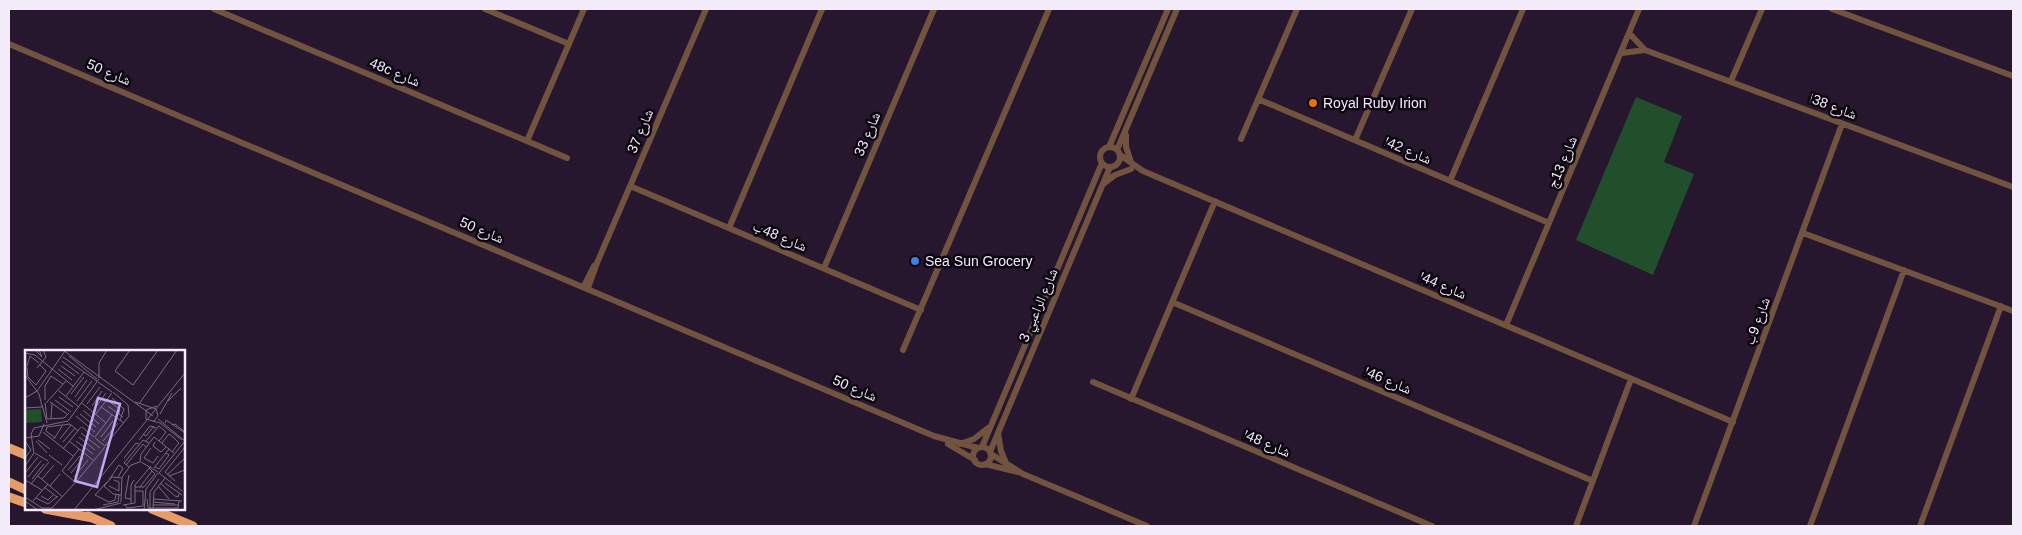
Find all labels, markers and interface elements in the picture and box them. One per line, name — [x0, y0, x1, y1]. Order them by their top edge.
street label: 48c شارع — [367, 54, 423, 92]
street label: شارع 50 — [84, 56, 133, 90]
street label: شارع 38ا — [1806, 90, 1859, 124]
place label: Royal Ruby Irion — [1323, 95, 1427, 111]
marker: Royal Ruby Irion — [1307, 97, 1319, 109]
street label: شارع 37 — [624, 107, 658, 156]
street label: شارع 33 — [851, 110, 885, 159]
street label: شارع 42ا — [1381, 133, 1434, 169]
street label: شارع 13ج — [1544, 134, 1582, 191]
street label: شارع 50 — [457, 214, 506, 248]
street label: شارع 48ب — [750, 218, 809, 256]
place label: Sea Sun Grocery — [925, 253, 1032, 269]
marker: Sea Sun Grocery — [909, 255, 921, 267]
street label: شارع الراعبي 3 — [1015, 266, 1064, 346]
street label: شارع 44ا — [1416, 268, 1469, 304]
street label: شارع 9ب — [1741, 295, 1775, 348]
inset map — [25, 350, 185, 510]
street label: شارع 46ا — [1361, 363, 1414, 399]
street label: شارع 50 — [830, 372, 879, 406]
street label: شارع 48ا — [1240, 426, 1293, 462]

